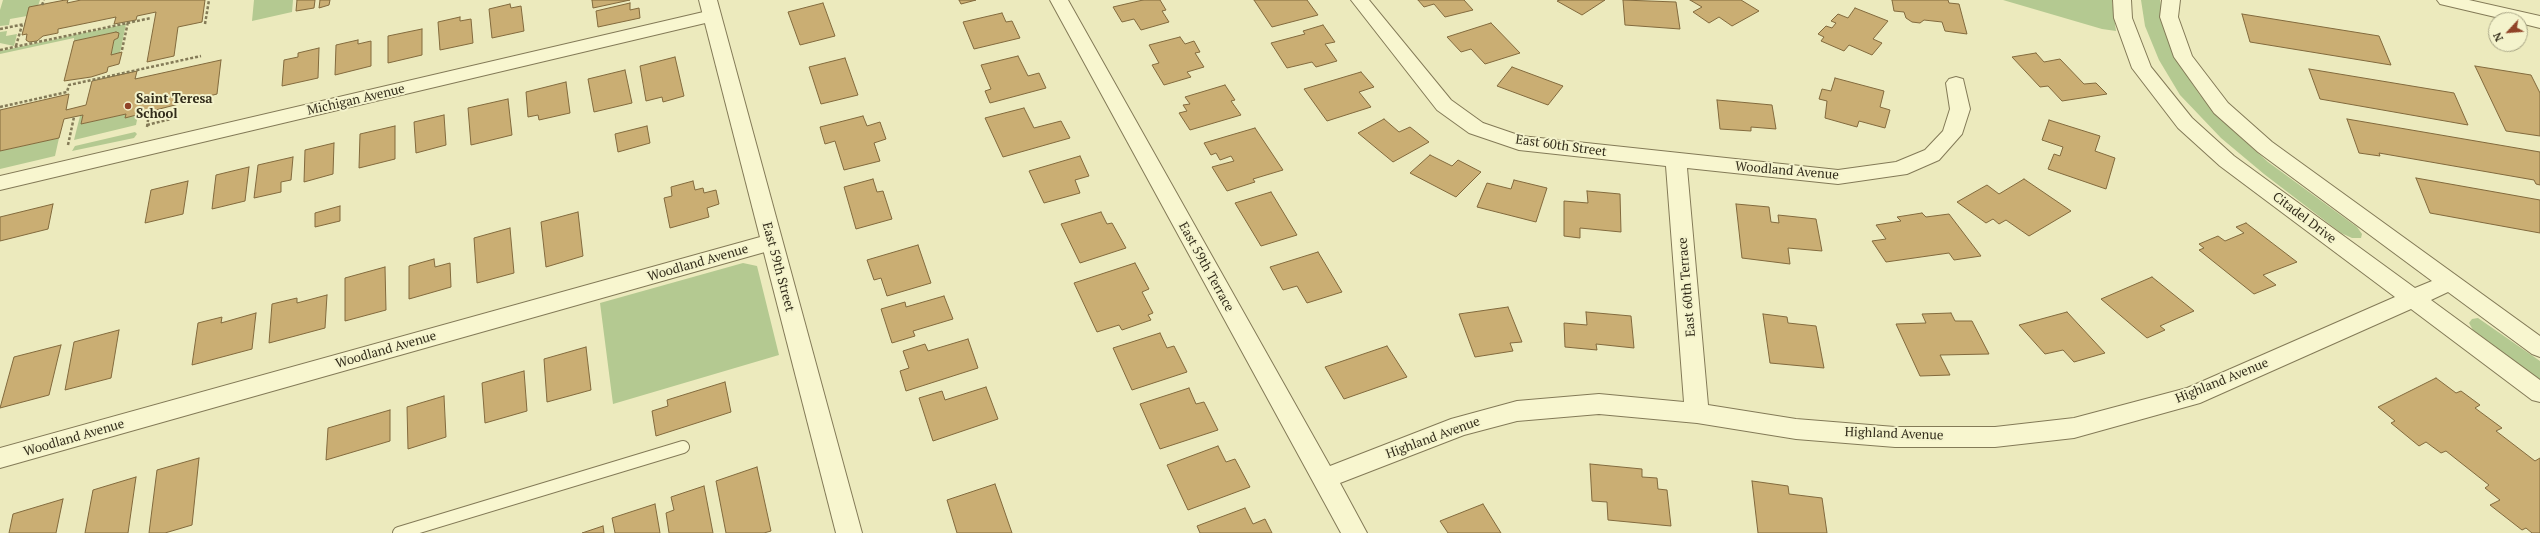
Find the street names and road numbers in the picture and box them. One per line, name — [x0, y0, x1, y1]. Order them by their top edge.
street label: Michigan Avenue — [306, 81, 406, 119]
street label: East 60th Street — [1514, 132, 1608, 160]
street label: Woodland Avenue — [1735, 159, 1839, 183]
street label: Citadel Drive — [2269, 189, 2339, 247]
street label: East 59th Terrace — [1175, 220, 1237, 314]
street label: East 59th Street — [759, 221, 797, 313]
street label: East 60th Terrace — [1675, 237, 1699, 337]
street label: Woodland Avenue — [646, 241, 750, 285]
street label: Woodland Avenue — [334, 328, 438, 372]
street label: Highland Avenue — [2173, 355, 2271, 407]
street label: Highland Avenue — [1384, 414, 1482, 462]
street label: Woodland Avenue — [22, 416, 126, 460]
street label: Highland Avenue — [1844, 424, 1944, 444]

